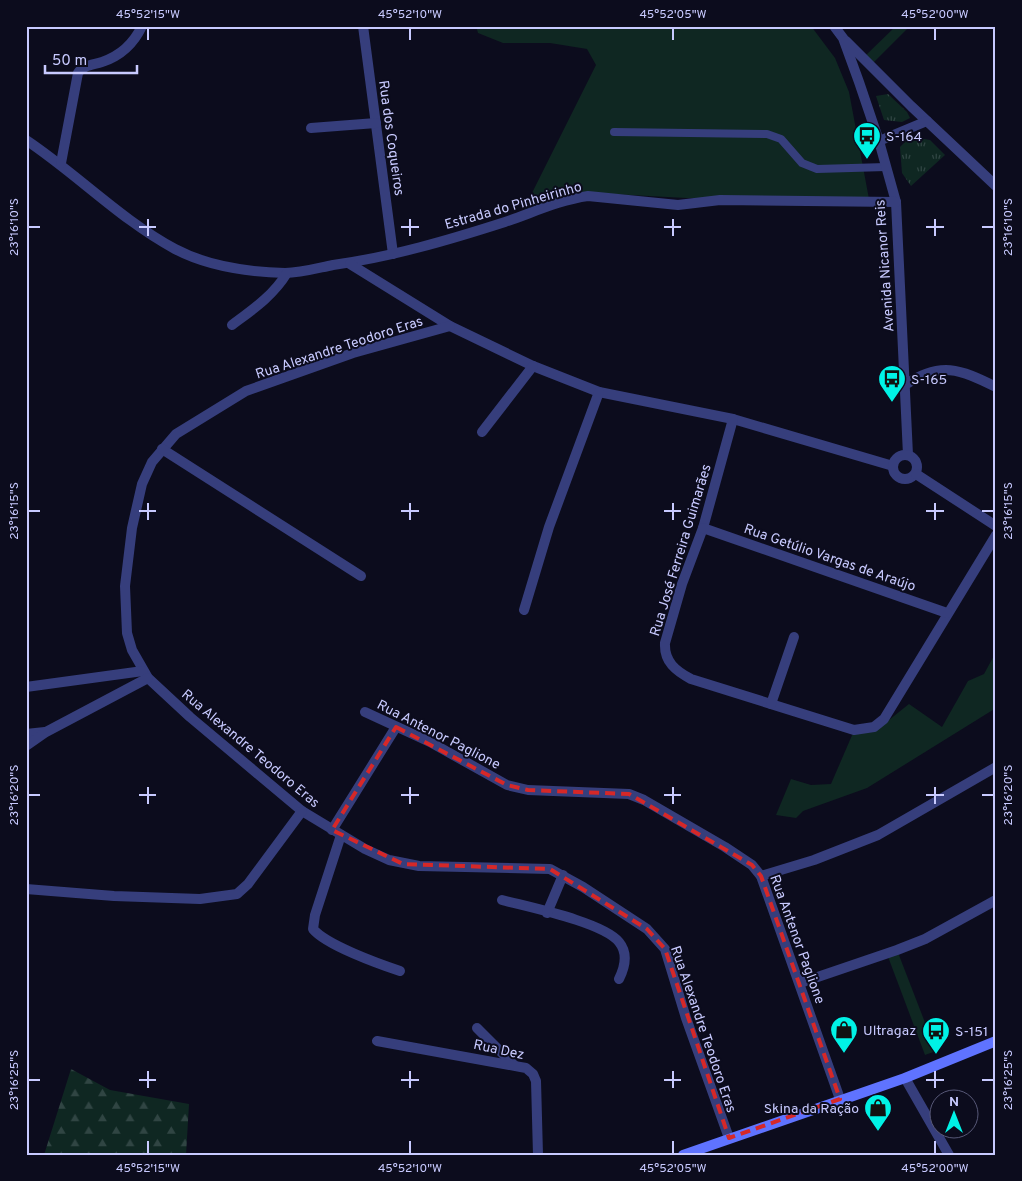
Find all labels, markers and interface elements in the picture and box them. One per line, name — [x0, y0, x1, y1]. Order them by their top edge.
text: 45°52'15"W — [116, 7, 180, 23]
text: 45°52'10"W — [378, 7, 442, 23]
text: 45°52'05"W — [639, 7, 707, 23]
text: 45°52'00"W — [901, 7, 969, 23]
scale bar — [45, 42, 138, 74]
text: 50 m — [52, 52, 87, 71]
street label: Rua dos Coqueiros — [374, 79, 407, 197]
bus stop icon: S-164 — [852, 121, 882, 160]
place label: S-164 — [886, 129, 922, 146]
street label: Estrada do Pinheirinho — [443, 179, 584, 234]
text: 23°16'10"S — [7, 198, 23, 256]
text: 23°16'10"S — [1001, 198, 1017, 256]
street label: Avenida Nicanor Reis — [872, 199, 899, 333]
street label: Rua Alexandre Teodoro Eras — [254, 313, 425, 384]
bus stop icon: S-165 — [877, 364, 907, 403]
place label: S-165 — [911, 372, 947, 389]
street label: Rua José Ferreira Guimarães — [647, 462, 716, 639]
text: 23°16'15"S — [7, 482, 23, 540]
text: 23°16'15"S — [1001, 482, 1017, 540]
street label: Rua Getúlio Vargas de Araújo — [741, 521, 918, 596]
street label: Rua Alexandre Teodoro Eras — [177, 686, 323, 812]
street label: Rua Antenor Paglione — [374, 697, 503, 774]
text: 23°16'20"S — [7, 765, 23, 825]
text: 23°16'20"S — [1001, 765, 1017, 825]
street label: Rua Antenor Paglione — [765, 873, 828, 1006]
street label: Rua Alexandre Teodoro Eras — [666, 944, 739, 1115]
shop icon: Ultragaz — [829, 1015, 859, 1054]
bus stop icon: S-151 — [921, 1016, 951, 1055]
place label: Ultragaz — [863, 1023, 916, 1040]
place label: S-151 — [955, 1024, 988, 1041]
street label: Rua Dez — [472, 1037, 526, 1064]
text: 23°16'25"S — [7, 1050, 23, 1110]
text: 23°16'25"S — [1001, 1050, 1017, 1110]
north arrow — [930, 1088, 980, 1138]
shop icon: Skina da Ração — [863, 1093, 893, 1132]
text: N — [949, 1094, 959, 1111]
place label: Skina da Ração — [764, 1101, 859, 1118]
text: 45°52'15"W — [116, 1161, 180, 1177]
text: 45°52'10"W — [378, 1161, 442, 1177]
text: 45°52'05"W — [639, 1161, 707, 1177]
text: 45°52'00"W — [901, 1161, 969, 1177]

